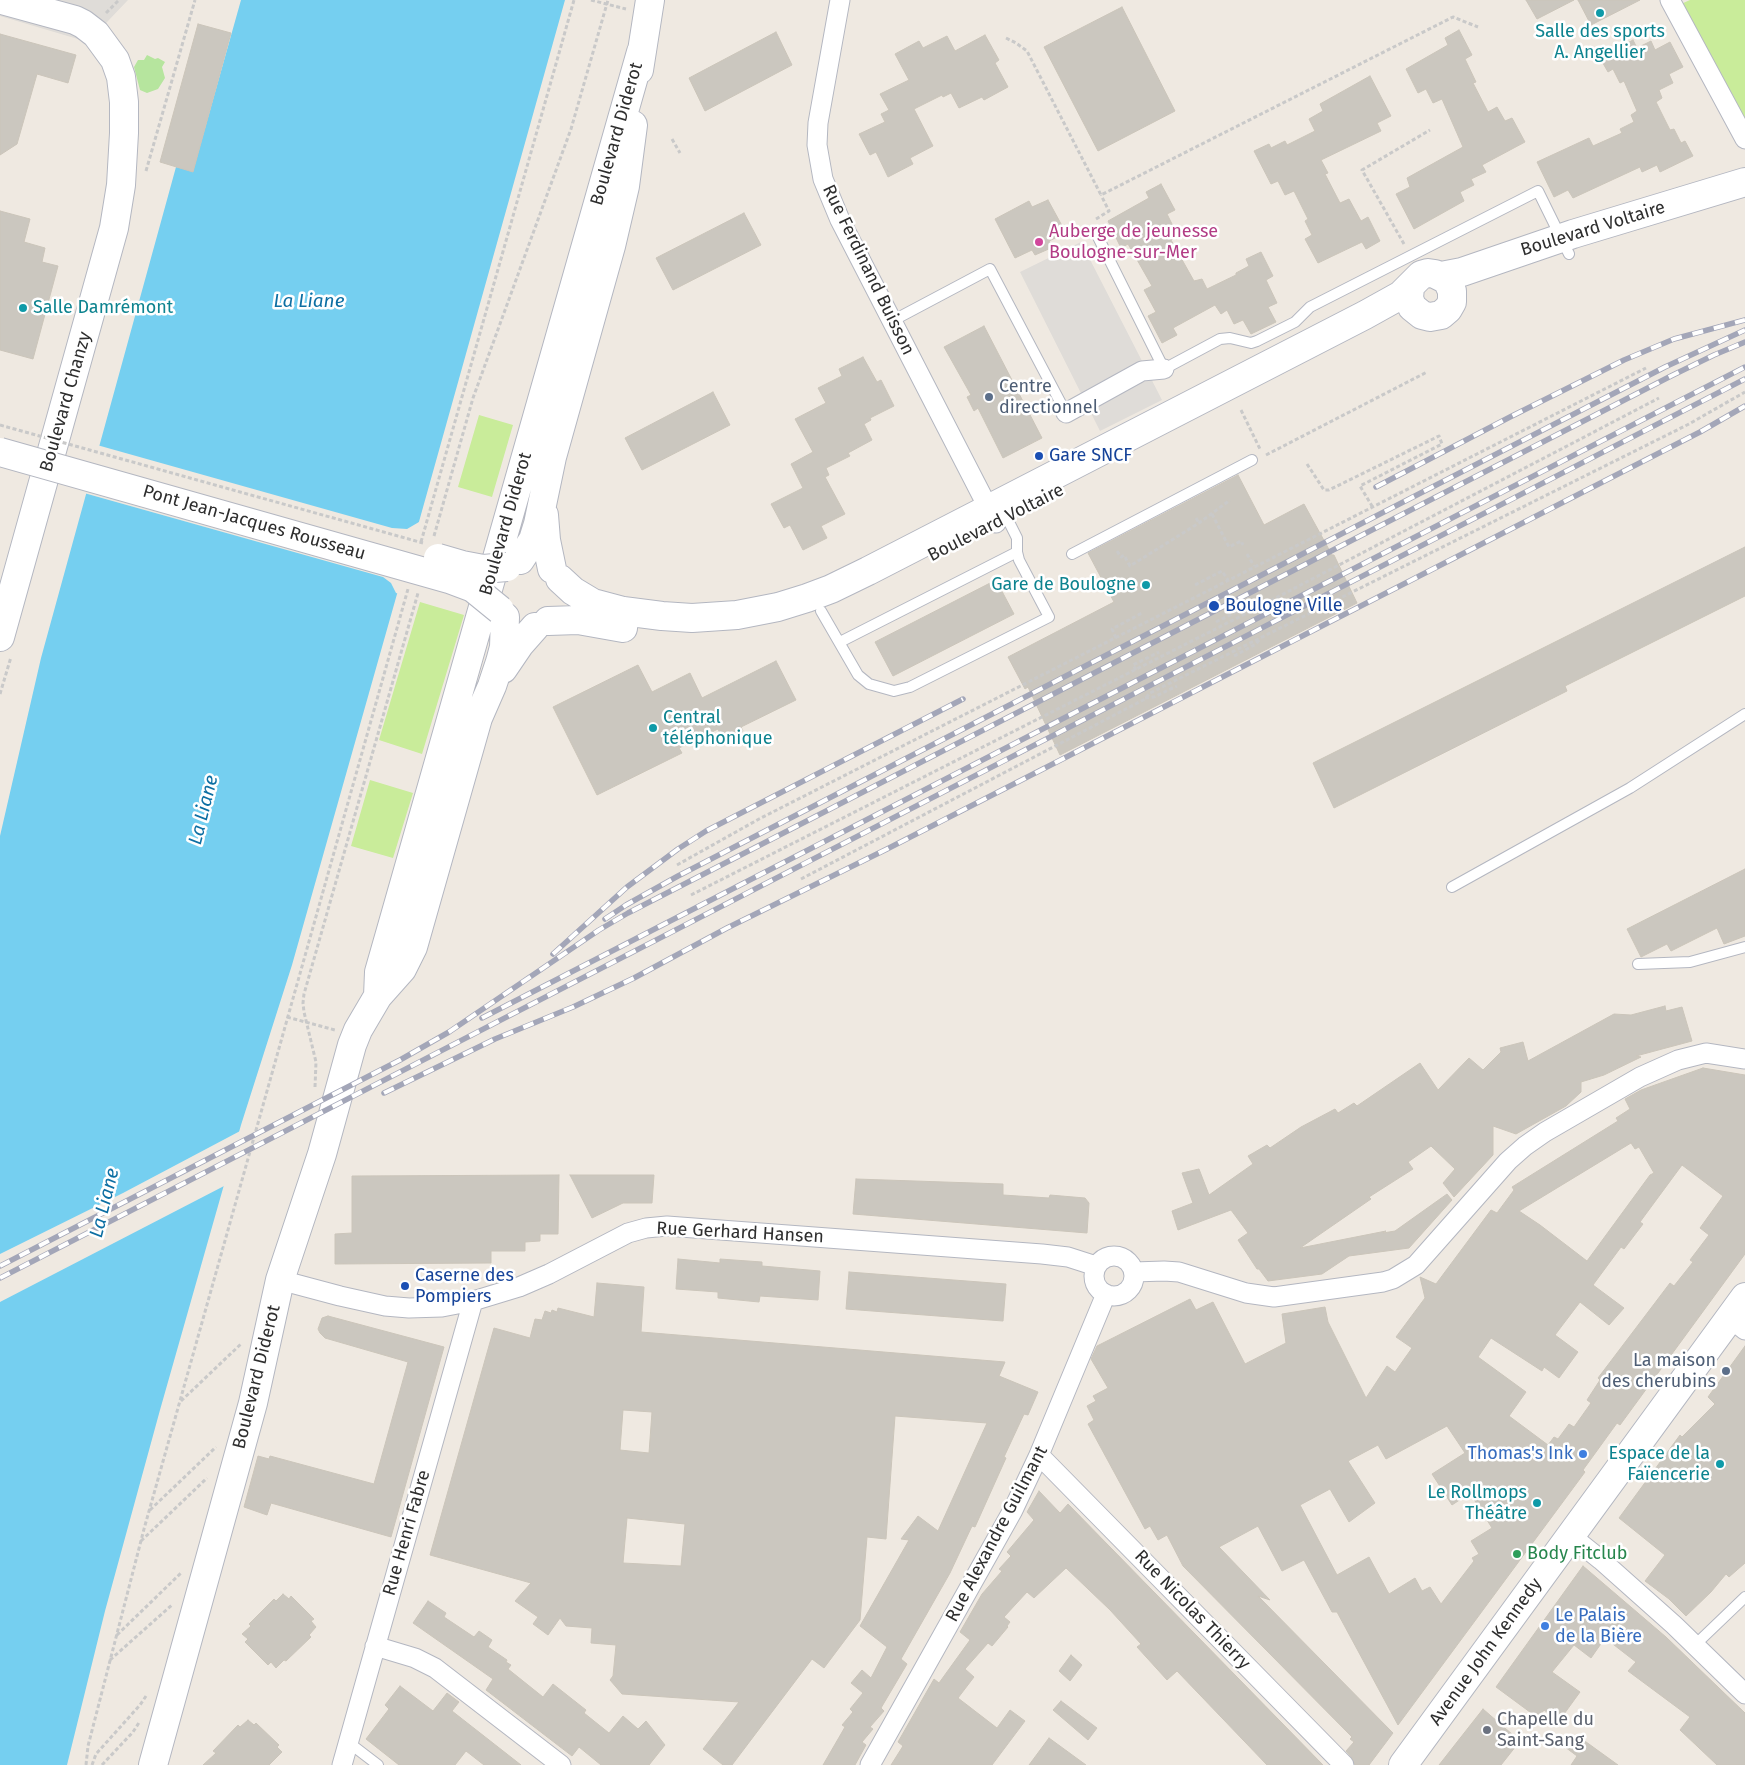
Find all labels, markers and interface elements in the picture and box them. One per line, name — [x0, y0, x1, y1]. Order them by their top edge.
marker: Salle des sports A. Angellier — [1594, 7, 1606, 19]
place label: Salle des sports A. Angellier — [1535, 21, 1665, 64]
street label: Boulevard Diderot — [586, 60, 648, 208]
street label: Rue Ferdinand Buisson — [817, 181, 919, 359]
street label: Boulevard Voltaire — [1518, 197, 1668, 261]
place label: Auberge de jeunesse Boulogne-sur-Mer — [1049, 221, 1218, 264]
marker: Auberge de jeunesse Boulogne-sur-Mer — [1033, 236, 1045, 248]
water label: La Liane — [274, 291, 344, 313]
place label: Salle Damrémont — [33, 297, 173, 319]
marker: Salle Damrémont — [17, 302, 29, 314]
street label: Boulevard Chanzy — [36, 329, 96, 475]
place label: Centre directionnel — [999, 376, 1098, 418]
marker: Centre directionnel — [983, 391, 995, 403]
place label: Gare SNCF — [1049, 445, 1132, 467]
street label: Boulevard Diderot — [475, 450, 537, 598]
marker: Gare SNCF — [1033, 450, 1045, 462]
street label: Boulevard Voltaire — [924, 479, 1068, 567]
street label: Pont Jean-Jacques Rousseau — [140, 481, 368, 565]
place label: Gare de Boulogne — [991, 574, 1136, 596]
marker: Gare de Boulogne — [1140, 579, 1152, 591]
place label: Boulogne Ville — [1225, 595, 1342, 617]
marker: Boulogne Ville — [1207, 599, 1221, 613]
place label: Central téléphonique — [663, 707, 772, 750]
marker: Central téléphonique — [647, 722, 659, 734]
water label: La Liane — [184, 773, 224, 847]
water label: La Liane — [85, 1166, 125, 1240]
street label: Rue Gerhard Hansen — [656, 1218, 824, 1248]
place label: Caserne des Pompiers — [415, 1265, 514, 1308]
marker: Caserne des Pompiers — [399, 1280, 411, 1292]
street label: Boulevard Diderot — [229, 1303, 285, 1451]
place label: La maison des cherubins — [1601, 1350, 1716, 1392]
marker: La maison des cherubins — [1720, 1365, 1732, 1377]
street label: Rue Alexandre Guilmant — [941, 1442, 1053, 1626]
place label: Thomas's Ink — [1467, 1443, 1573, 1465]
place label: Espace de la Faïencerie — [1609, 1443, 1710, 1486]
marker: Thomas's Ink — [1577, 1448, 1589, 1460]
marker: Espace de la Faïencerie — [1714, 1458, 1726, 1470]
street label: Rue Henri Fabre — [379, 1468, 435, 1598]
place label: Le Rollmops Théâtre — [1427, 1482, 1527, 1525]
marker: Le Rollmops Théâtre — [1531, 1497, 1543, 1509]
place label: Body Fitclub — [1527, 1543, 1627, 1565]
street label: Rue Nicolas Thierry — [1130, 1546, 1254, 1674]
marker: Body Fitclub — [1511, 1548, 1523, 1560]
street label: Avenue John Kennedy — [1425, 1574, 1547, 1730]
place label: Le Palais de la Bière — [1555, 1605, 1642, 1648]
marker: Le Palais de la Bière — [1539, 1620, 1551, 1632]
place label: Chapelle du Saint-Sang — [1497, 1709, 1594, 1752]
marker: Chapelle du Saint-Sang — [1481, 1724, 1493, 1736]

